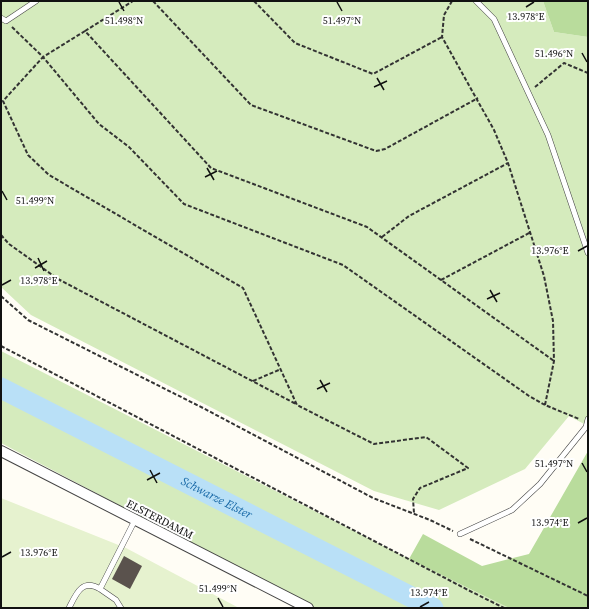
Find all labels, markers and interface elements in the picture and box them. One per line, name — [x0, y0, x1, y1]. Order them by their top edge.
text: 13.978°E — [507, 10, 545, 23]
text: 51.498°N — [105, 14, 143, 27]
text: 51.497°N — [323, 14, 361, 27]
text: 51.496°N — [535, 47, 573, 60]
text: 51.499°N — [16, 194, 54, 207]
text: 13.976°E — [531, 244, 569, 257]
text: 13.978°E — [20, 274, 58, 287]
text: 51.497°N — [535, 457, 573, 470]
water label: Schwarze Elster — [178, 473, 256, 523]
street label: ELSTERDAMM — [124, 496, 196, 543]
text: 13.974°E — [531, 516, 569, 529]
text: 13.976°E — [20, 546, 58, 559]
text: 51.499°N — [199, 582, 237, 595]
text: 13.974°E — [410, 586, 448, 599]

